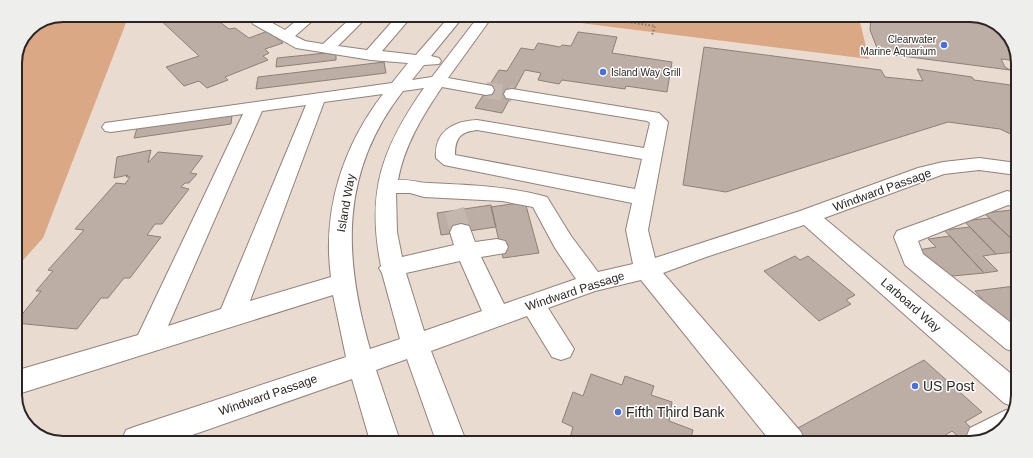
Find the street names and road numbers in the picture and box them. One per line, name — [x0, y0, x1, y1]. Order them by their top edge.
street label: Windward Passage — [831, 166, 933, 214]
street label: Island Way — [334, 173, 358, 233]
street label: Windward Passage — [524, 268, 627, 314]
street label: Larboard Way — [878, 275, 944, 335]
street label: Windward Passage — [217, 371, 319, 418]

